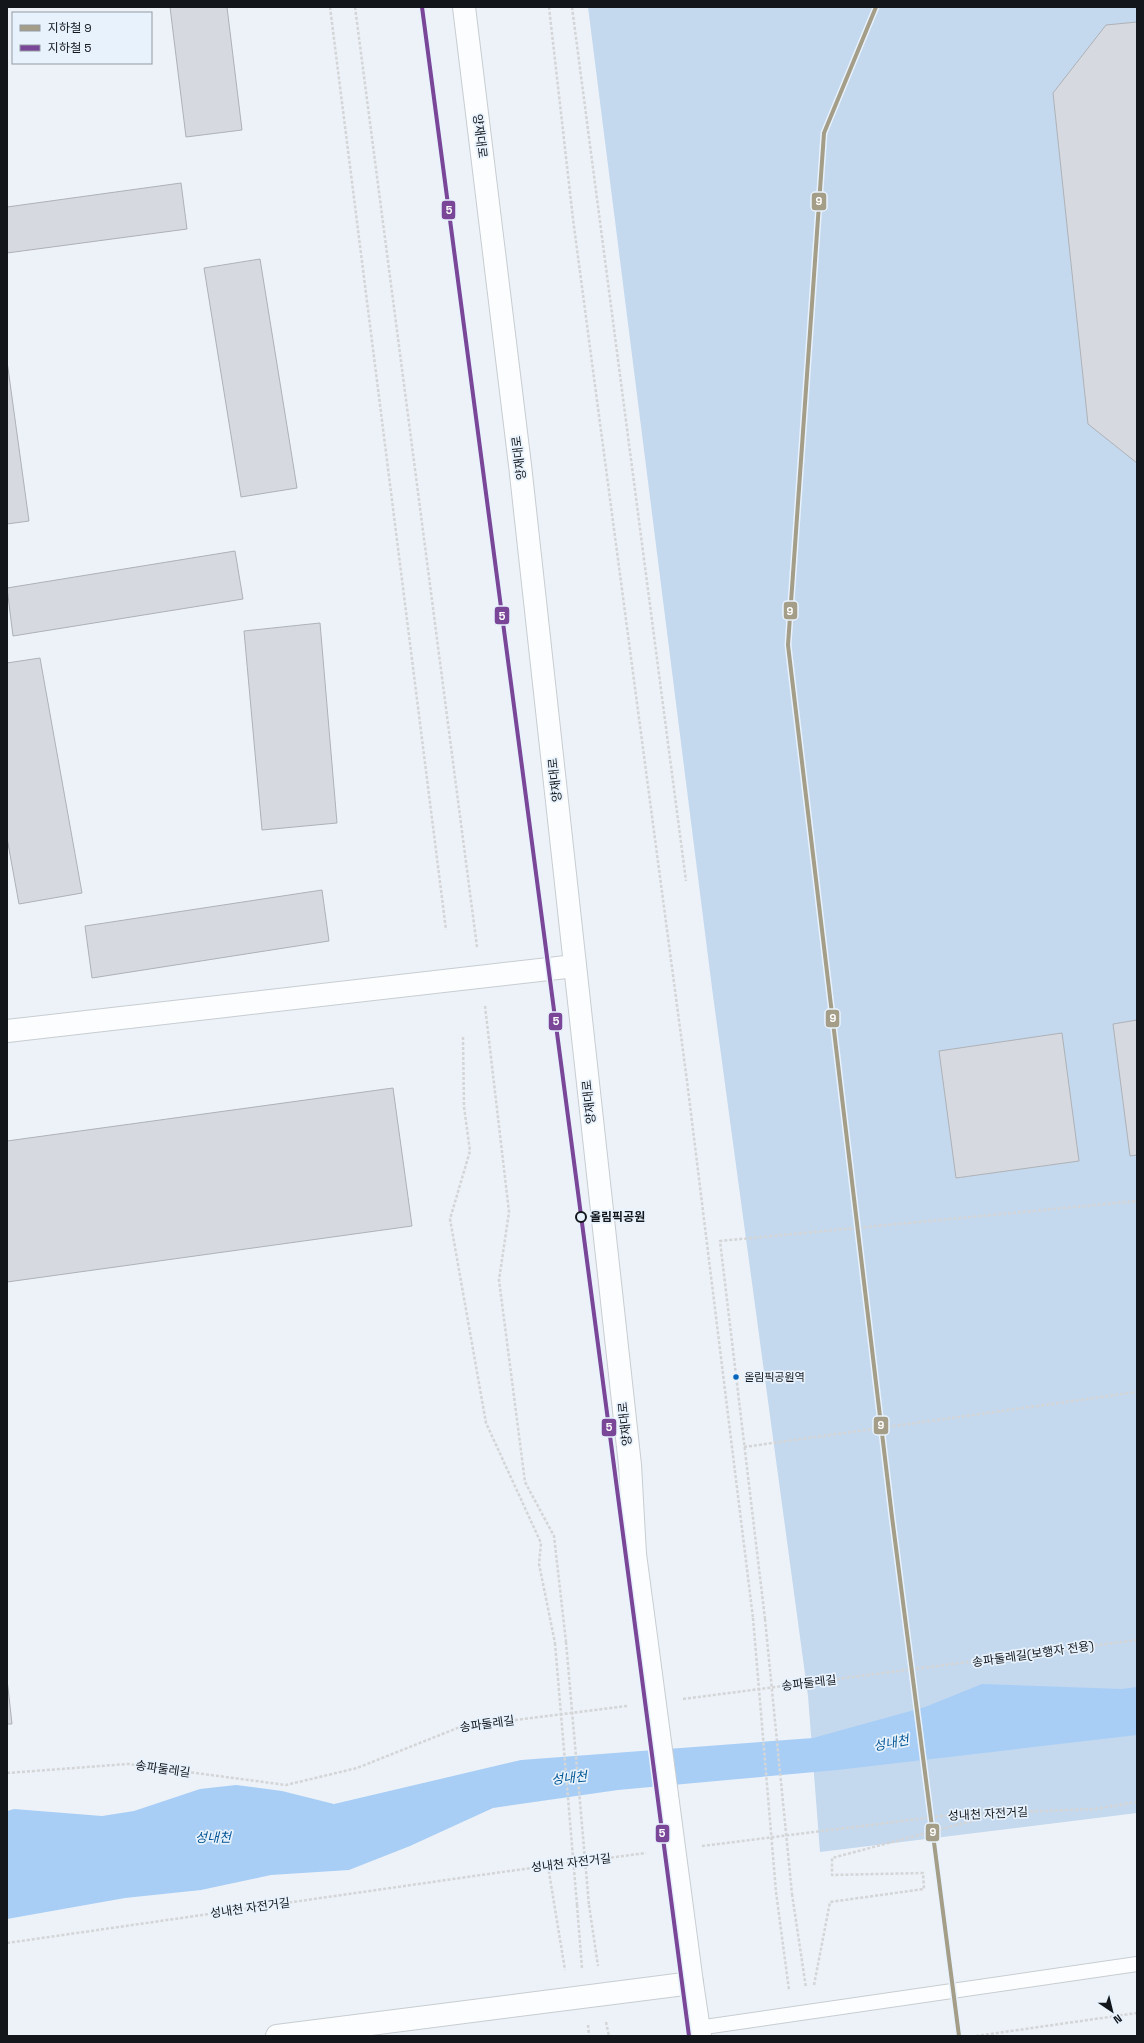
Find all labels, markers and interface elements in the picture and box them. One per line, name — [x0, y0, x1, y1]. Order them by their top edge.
legend — [12, 12, 152, 64]
text: 지하철 9 — [48, 20, 92, 36]
text: 지하철 5 — [48, 40, 91, 56]
street label: 양재대로 — [469, 113, 491, 159]
line badge: 9 — [811, 192, 827, 211]
text: 9 — [816, 194, 823, 208]
line badge: 5 — [441, 200, 456, 220]
text: 5 — [446, 203, 453, 217]
street label: 양재대로 — [508, 435, 530, 481]
line badge: 9 — [783, 601, 798, 620]
text: 9 — [787, 604, 794, 618]
line badge: 5 — [494, 606, 510, 625]
text: 5 — [499, 609, 506, 623]
street label: 양재대로 — [545, 757, 565, 803]
line badge: 9 — [825, 1009, 840, 1028]
text: 9 — [830, 1011, 837, 1025]
line badge: 5 — [548, 1012, 563, 1031]
text: 5 — [553, 1014, 560, 1028]
street label: 양재대로 — [579, 1079, 599, 1125]
place label: 올림픽공원 — [590, 1209, 645, 1225]
marker: 올림픽공원 — [575, 1211, 587, 1223]
place label: 올림픽공원역 — [744, 1370, 805, 1384]
marker: 올림픽공원역 — [731, 1372, 741, 1382]
street label: 양재대로 — [615, 1401, 635, 1447]
line badge: 9 — [873, 1416, 889, 1435]
line badge: 5 — [601, 1418, 617, 1437]
text: 9 — [878, 1418, 885, 1432]
text: 5 — [606, 1420, 613, 1434]
street label: 송파둘레길(보행자 전용) — [971, 1638, 1095, 1670]
street label: 송파둘레길 — [781, 1672, 837, 1694]
street label: 송파둘레길 — [459, 1712, 515, 1736]
water label: 성내천 — [872, 1731, 911, 1755]
street label: 송파둘레길 — [135, 1757, 191, 1781]
water label: 성내천 — [550, 1768, 589, 1788]
street label: 성내천 자전거길 — [947, 1804, 1029, 1824]
line badge: 9 — [925, 1823, 940, 1842]
line badge: 5 — [655, 1824, 670, 1843]
text: 9 — [930, 1825, 937, 1839]
text: 5 — [659, 1826, 666, 1840]
water label: 성내천 — [195, 1829, 232, 1846]
street label: 성내천 자전거길 — [530, 1850, 612, 1876]
street label: 성내천 자전거길 — [209, 1894, 291, 1922]
north arrow — [1092, 1991, 1132, 2031]
text: N — [1111, 2011, 1125, 2027]

